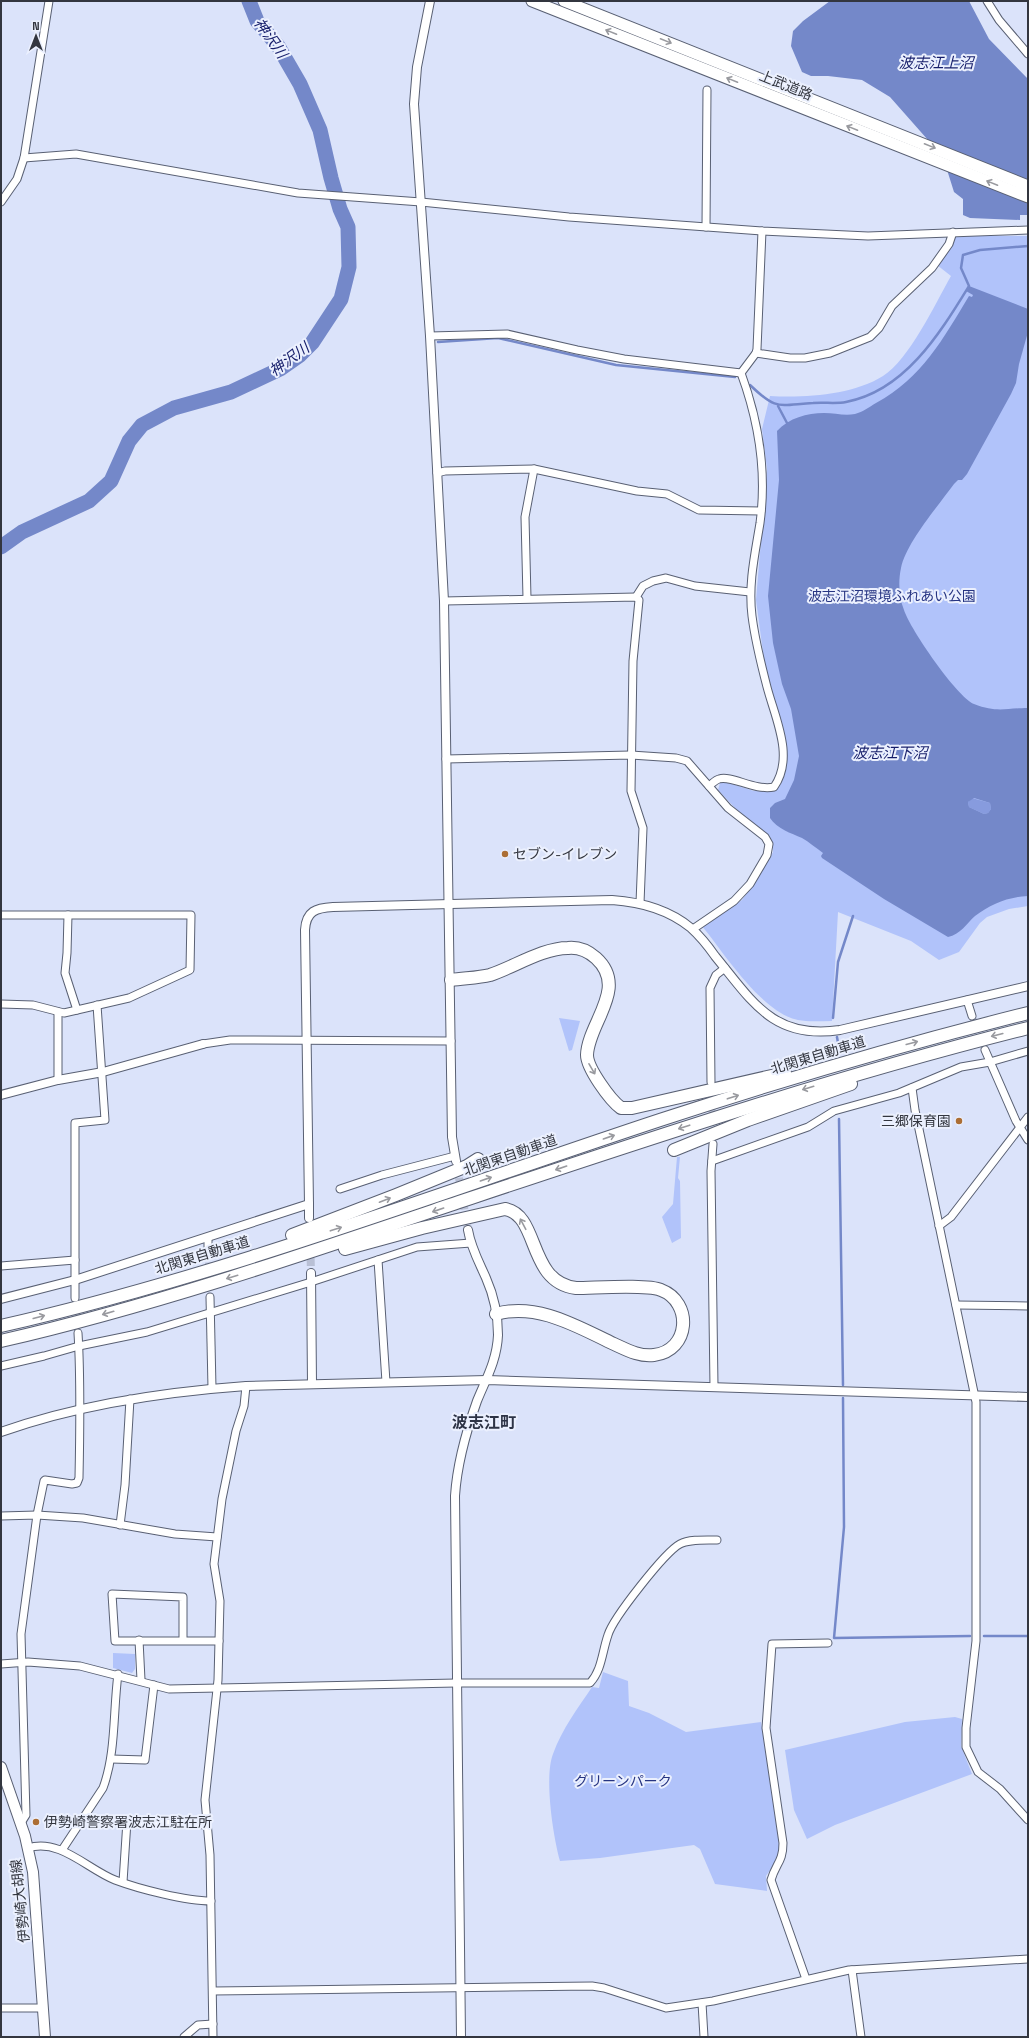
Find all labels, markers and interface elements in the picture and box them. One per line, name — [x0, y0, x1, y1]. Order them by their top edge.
water label: 神沢川 — [250, 14, 293, 64]
north arrow — [16, 16, 56, 56]
text: N — [32, 19, 40, 33]
one-way arrow — [605, 28, 617, 36]
one-way arrow — [659, 38, 671, 46]
water label: 波志江上沼 — [898, 53, 975, 72]
street label: 上武道路 — [757, 66, 815, 104]
one-way arrow — [726, 76, 738, 83]
one-way arrow — [847, 124, 859, 131]
one-way arrow — [923, 143, 935, 151]
one-way arrow — [986, 179, 998, 187]
water label: 神沢川 — [265, 337, 314, 380]
park label: 波志江沼環境ふれあい公園 — [808, 587, 976, 605]
water label: 波志江下沼 — [852, 743, 929, 762]
place label: セブン-イレブン — [513, 845, 617, 863]
marker: セブン-イレブン — [500, 849, 510, 859]
street label: 北関東自動車道 — [769, 1032, 867, 1078]
one-way arrow — [991, 1032, 1004, 1040]
one-way arrow — [906, 1039, 919, 1046]
one-way arrow — [589, 1063, 596, 1075]
one-way arrow — [802, 1085, 815, 1092]
one-way arrow — [726, 1093, 739, 1100]
place label: 三郷保育園 — [881, 1112, 951, 1130]
marker: 三郷保育園 — [954, 1116, 964, 1126]
one-way arrow — [678, 1124, 691, 1131]
street label: 北関東自動車道 — [461, 1131, 559, 1179]
one-way arrow — [603, 1133, 615, 1141]
one-way arrow — [555, 1165, 567, 1173]
one-way arrow — [479, 1175, 492, 1182]
one-way arrow — [379, 1195, 391, 1203]
one-way arrow — [432, 1206, 444, 1214]
one-way arrow — [519, 1218, 527, 1230]
one-way arrow — [330, 1225, 343, 1232]
street label: 北関東自動車道 — [153, 1232, 251, 1278]
one-way arrow — [226, 1274, 239, 1281]
one-way arrow — [101, 1310, 114, 1317]
one-way arrow — [32, 1313, 45, 1320]
district label: 波志江町 — [452, 1412, 516, 1433]
park label: グリーンパーク — [574, 1772, 672, 1790]
place label: 伊勢崎警察署波志江駐在所 — [44, 1813, 212, 1831]
marker: 伊勢崎警察署波志江駐在所 — [31, 1817, 41, 1827]
street label: 伊勢崎大胡線 — [7, 1858, 33, 1944]

